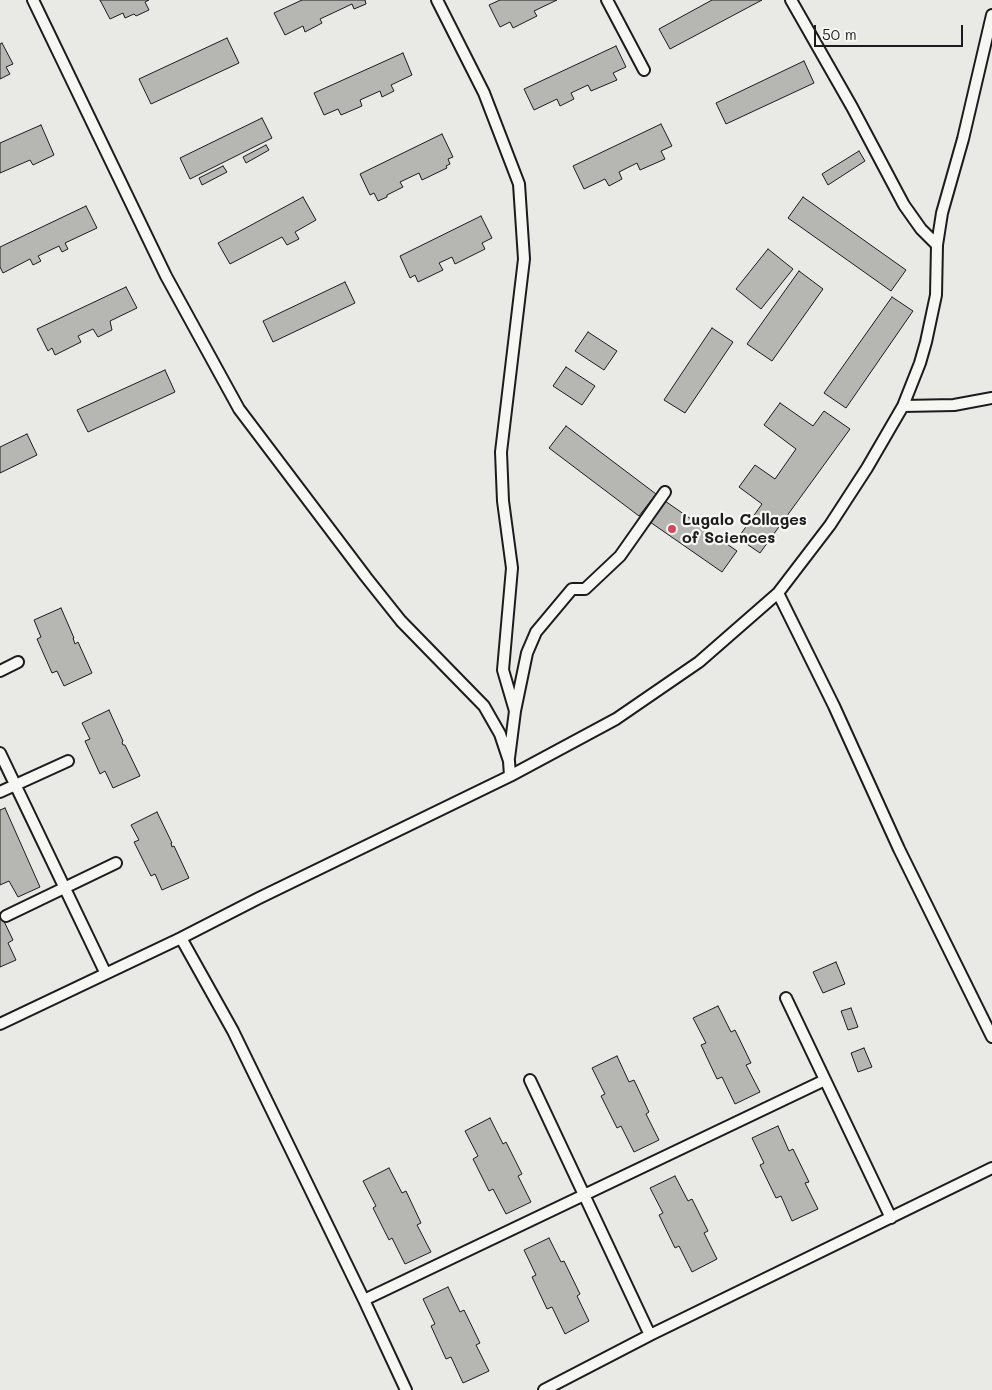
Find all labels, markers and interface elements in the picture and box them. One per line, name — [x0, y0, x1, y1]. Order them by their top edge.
scale bar — [817, 15, 966, 47]
text: 50 m — [822, 24, 857, 44]
place label: Lugalo Collages of Sciences — [682, 510, 807, 548]
marker: Lugalo Collages of Sciences — [666, 523, 678, 535]

